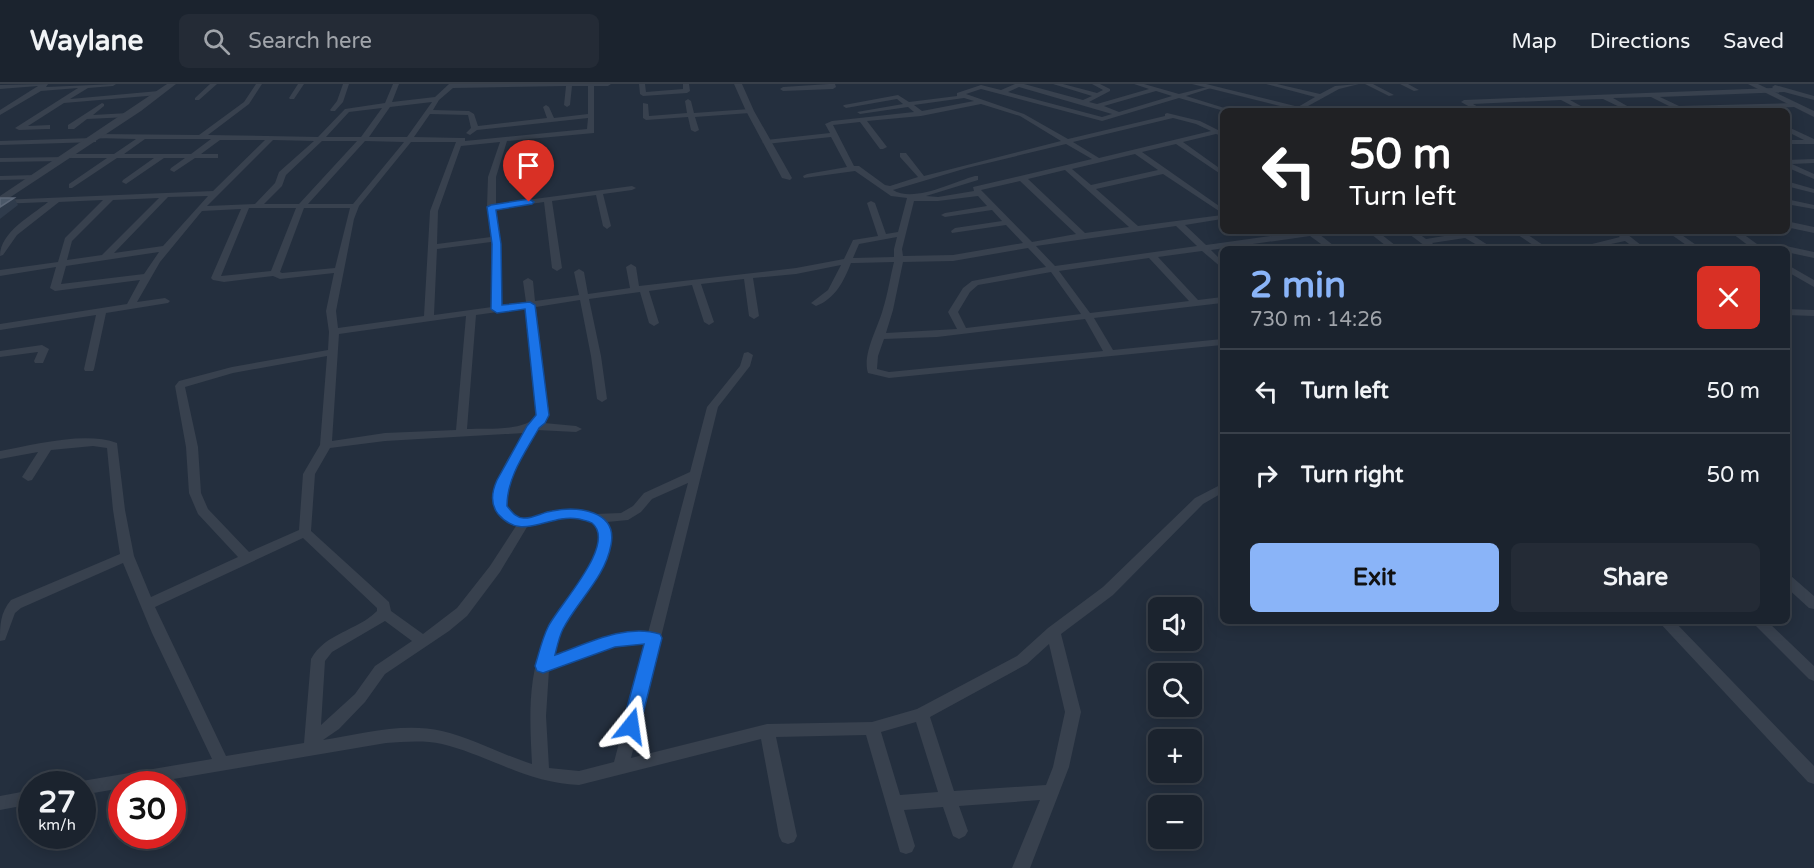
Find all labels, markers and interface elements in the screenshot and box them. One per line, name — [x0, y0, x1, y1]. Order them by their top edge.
search box — [179, 14, 599, 68]
text: Waylane — [30, 24, 143, 58]
icon: search — [200, 25, 233, 58]
text: Search here — [248, 28, 372, 54]
text: Map — [1511, 29, 1557, 54]
text: Directions — [1590, 29, 1690, 54]
text: Saved — [1723, 29, 1784, 54]
text: 50 m — [1349, 129, 1451, 180]
icon: left — [1250, 132, 1328, 210]
pin — [503, 140, 554, 202]
icon: arrive — [512, 149, 545, 182]
text: Turn left — [1349, 180, 1456, 213]
text: 2 min — [1250, 264, 1346, 307]
button: close — [1697, 266, 1760, 329]
text: 730 m · 14:26 — [1250, 308, 1382, 332]
icon: left — [1250, 375, 1283, 408]
text: Turn left — [1301, 378, 1389, 404]
text: 50 m — [1706, 378, 1760, 404]
icon: right — [1250, 459, 1283, 492]
text: Turn right — [1301, 462, 1403, 488]
text: 50 m — [1706, 462, 1760, 488]
button: Exit — [1250, 543, 1499, 612]
button: Share — [1511, 543, 1760, 612]
map controls — [1148, 597, 1202, 849]
button: sound — [1148, 597, 1202, 651]
button: search — [1148, 663, 1202, 717]
position arrow — [599, 694, 663, 758]
button: + — [1148, 729, 1202, 783]
speed limit sign: 30 — [108, 771, 186, 849]
text: 27 — [38, 784, 76, 821]
button: − — [1148, 795, 1202, 849]
text: km/h — [38, 816, 76, 834]

